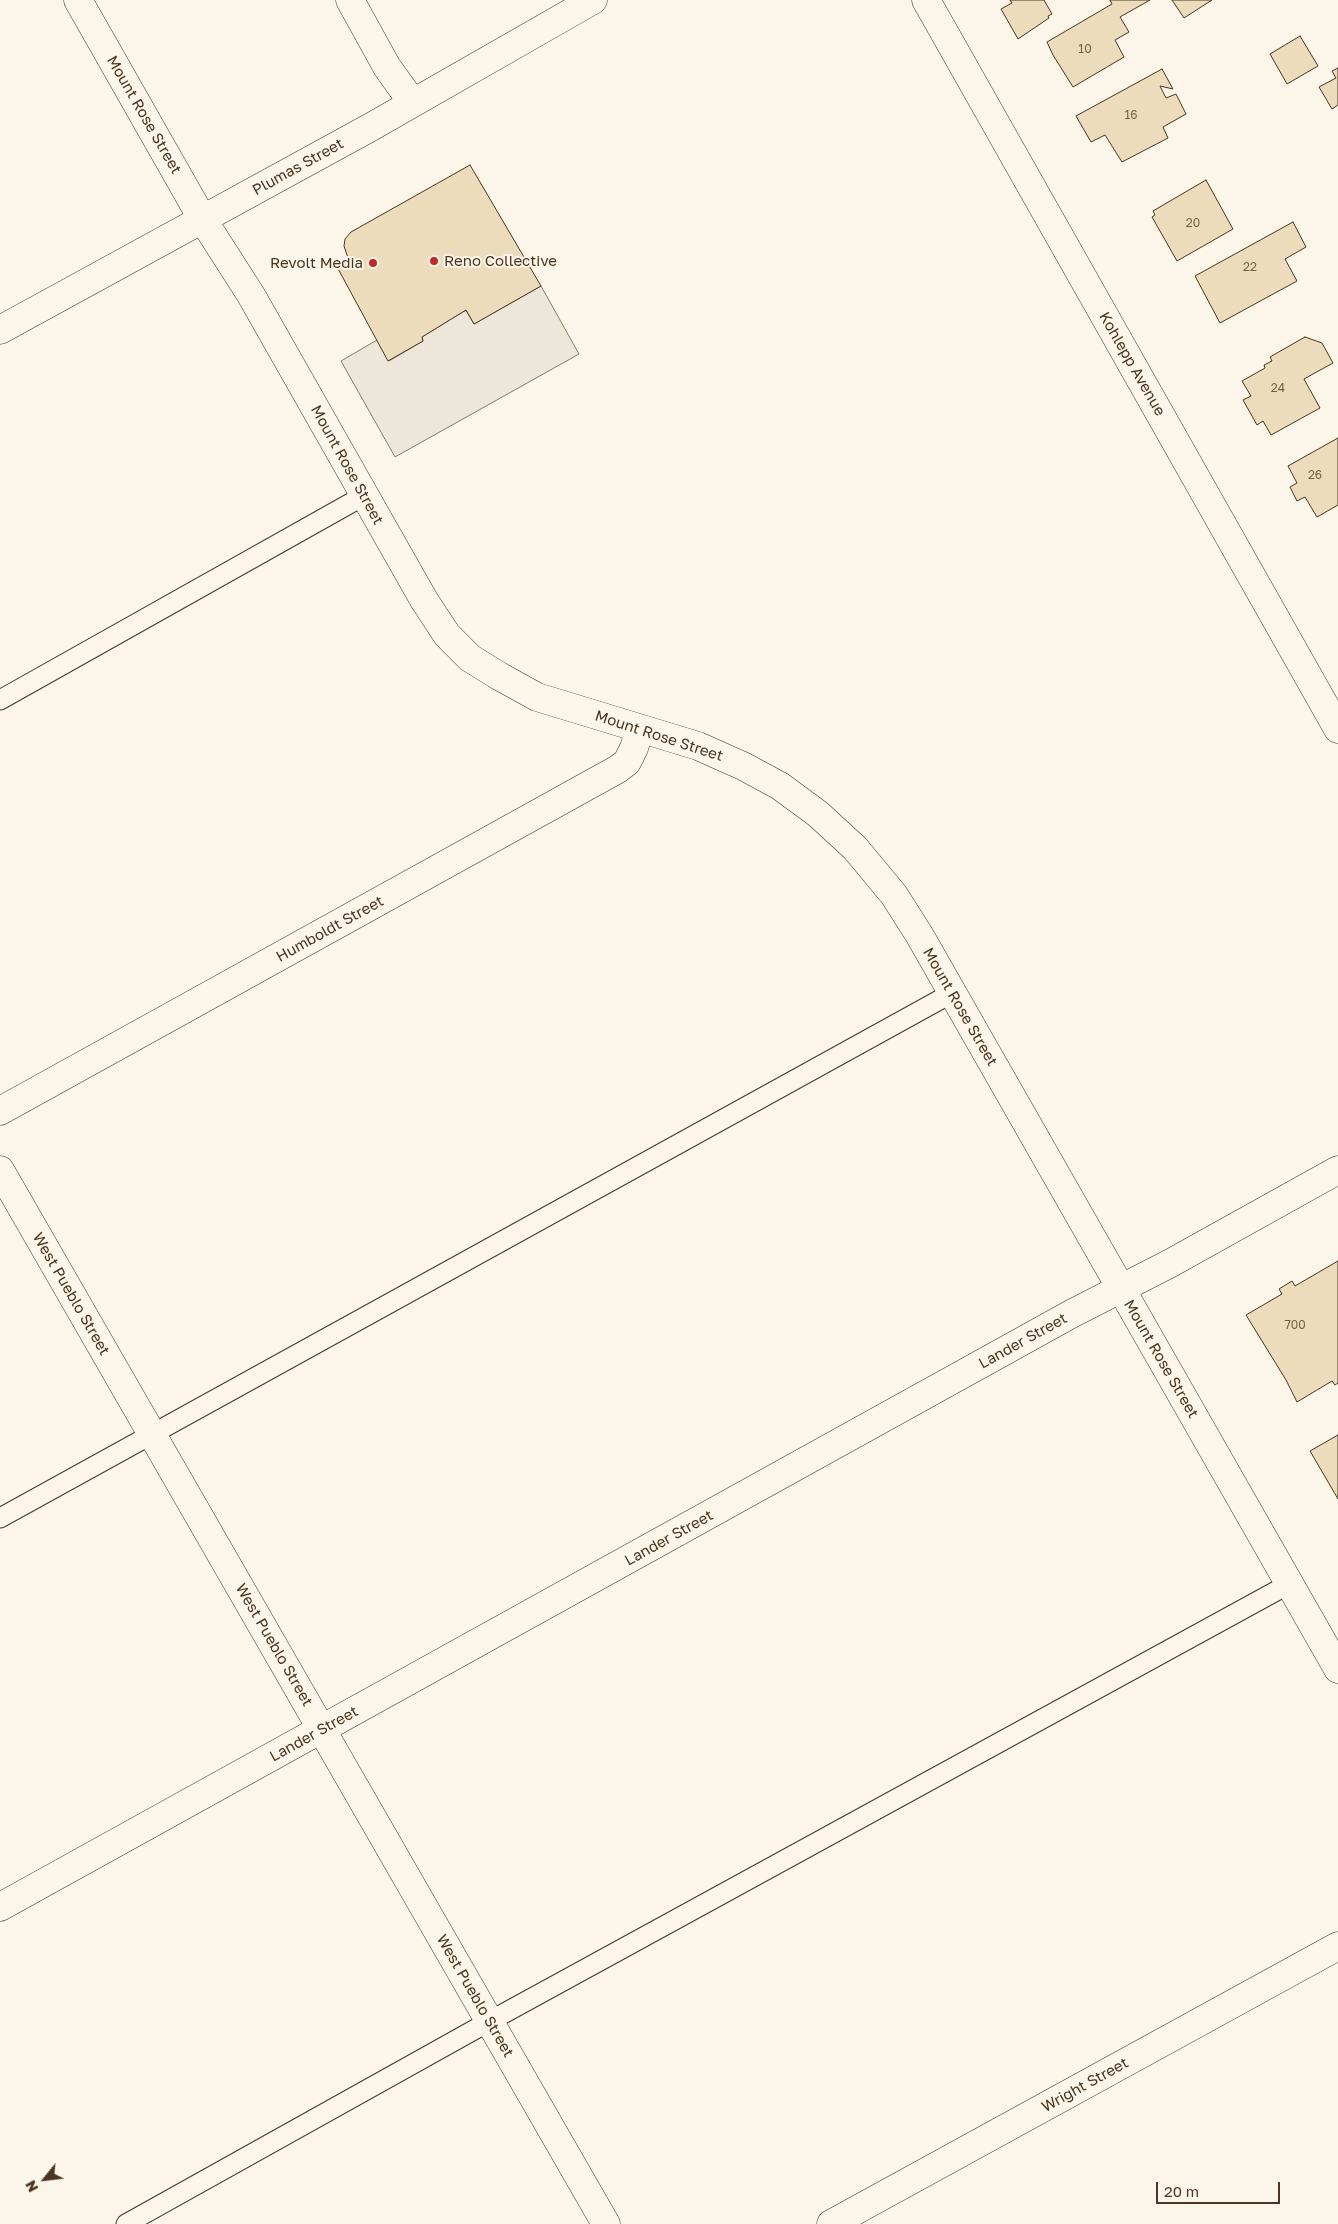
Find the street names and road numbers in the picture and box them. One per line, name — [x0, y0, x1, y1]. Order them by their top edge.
street label: Mount Rose Street — [103, 53, 185, 177]
street label: Plumas Street — [249, 135, 347, 199]
street label: Kohlepp Avenue — [1095, 309, 1169, 419]
street label: Mount Rose Street — [307, 402, 387, 528]
street label: Mount Rose Street — [593, 707, 725, 765]
street label: Humboldt Street — [273, 892, 387, 966]
street label: Mount Rose Street — [919, 945, 1001, 1069]
street label: West Pueblo Street — [28, 1229, 114, 1359]
street label: Mount Rose Street — [1120, 1297, 1202, 1421]
street label: Lander Street — [976, 1309, 1070, 1373]
street label: Lander Street — [622, 1506, 716, 1570]
street label: West Pueblo Street — [231, 1580, 317, 1710]
street label: Lander Street — [267, 1702, 361, 1766]
street label: West Pueblo Street — [432, 1931, 518, 2061]
street label: Wright Street — [1038, 2054, 1132, 2116]

